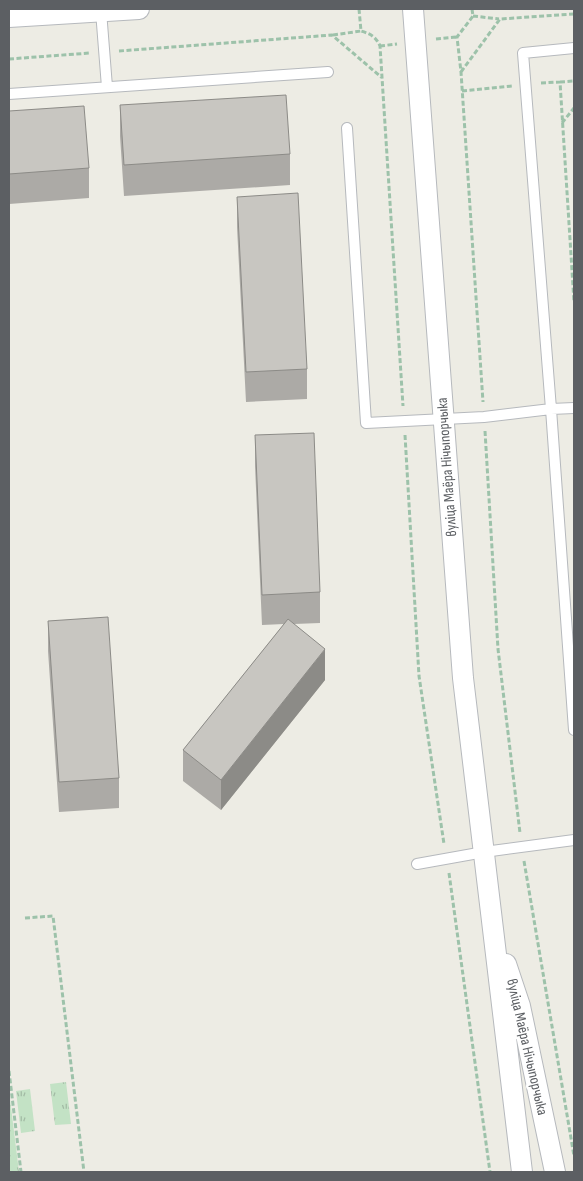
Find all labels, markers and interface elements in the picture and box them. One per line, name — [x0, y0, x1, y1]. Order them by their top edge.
street label: вуліца Маёра Нічыпорчыка — [433, 397, 461, 537]
street label: вуліца Маёра Нічыпорчыка — [502, 977, 552, 1117]

